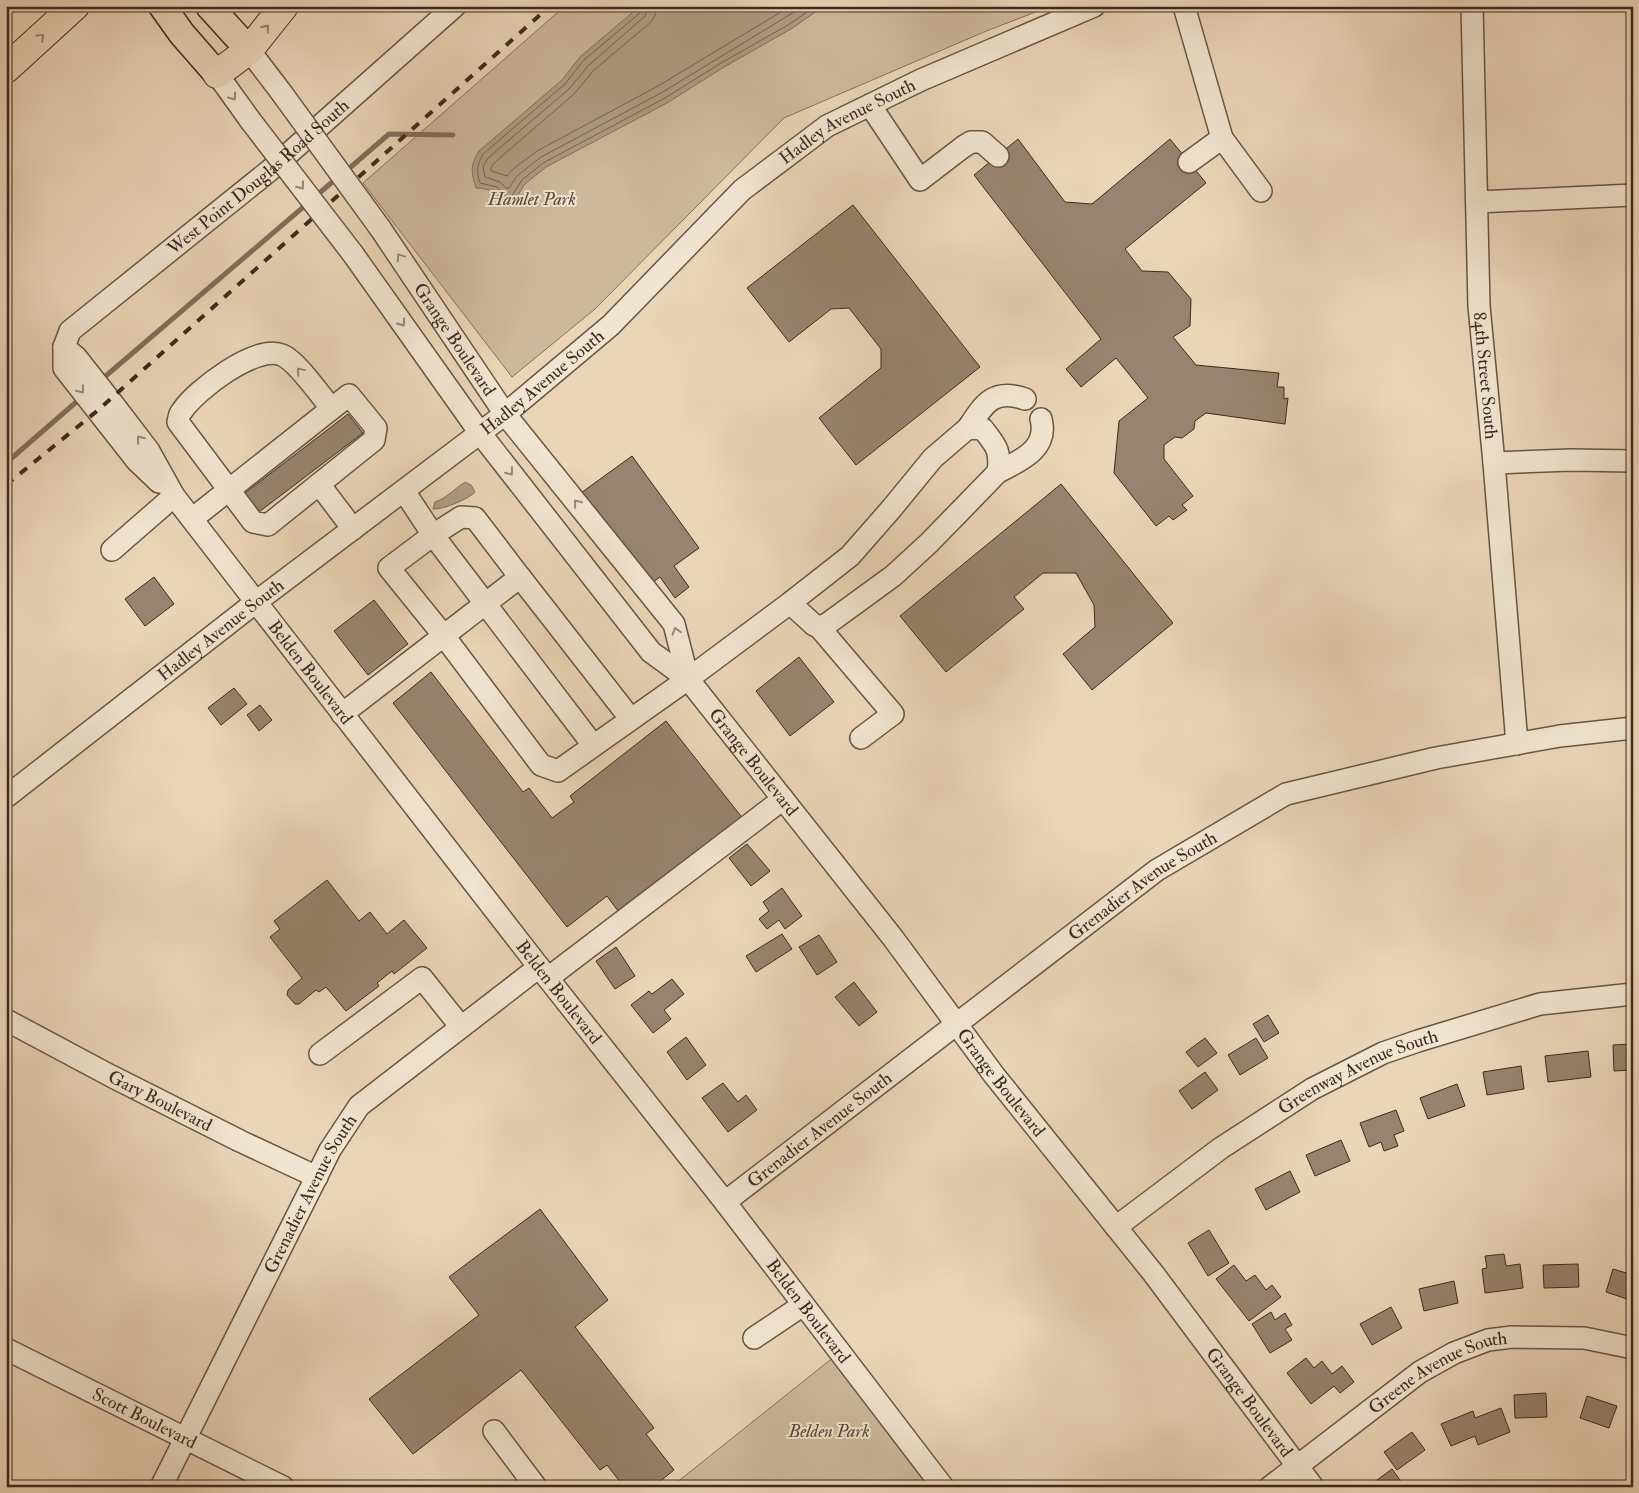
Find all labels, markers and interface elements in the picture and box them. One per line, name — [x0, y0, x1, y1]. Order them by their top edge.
one-way arrow — [261, 25, 269, 34]
one-way arrow — [35, 34, 44, 43]
street label: Hadley Avenue South — [775, 73, 920, 170]
one-way arrow — [227, 91, 236, 101]
street label: West Point Douglas Road South — [162, 94, 355, 261]
one-way arrow — [295, 181, 304, 190]
park label: Hamlet Park — [487, 188, 576, 211]
one-way arrow — [397, 253, 406, 263]
street label: Grange Boulevard — [408, 279, 501, 400]
street label: 84th Street South — [1468, 311, 1503, 441]
one-way arrow — [396, 317, 405, 326]
street label: Hadley Avenue South — [476, 324, 610, 440]
one-way arrow — [297, 368, 306, 377]
one-way arrow — [75, 384, 83, 393]
one-way arrow — [137, 435, 146, 445]
one-way arrow — [504, 466, 513, 476]
one-way arrow — [575, 500, 583, 509]
street label: Hadley Avenue South — [153, 574, 289, 687]
street label: Belden Boulevard — [262, 616, 358, 729]
one-way arrow — [671, 628, 681, 636]
street label: Grange Boulevard — [704, 704, 803, 821]
street label: Grenadier Avenue South — [1064, 826, 1222, 946]
street label: Belden Boulevard — [511, 936, 607, 1049]
street label: Grange Boulevard — [952, 1024, 1050, 1142]
street label: Greenway Avenue South — [1274, 1024, 1441, 1120]
street label: Gary Boulevard — [104, 1065, 216, 1137]
street label: Grenadier Avenue South — [743, 1067, 897, 1193]
street label: Grenadier Avenue South — [259, 1110, 363, 1277]
street label: Belden Boulevard — [761, 1254, 855, 1368]
street label: Greene Avenue South — [1364, 1327, 1509, 1419]
street label: Grange Boulevard — [1201, 1343, 1298, 1462]
street label: Scott Boulevard — [88, 1383, 201, 1454]
park label: Belden Park — [787, 1420, 870, 1443]

